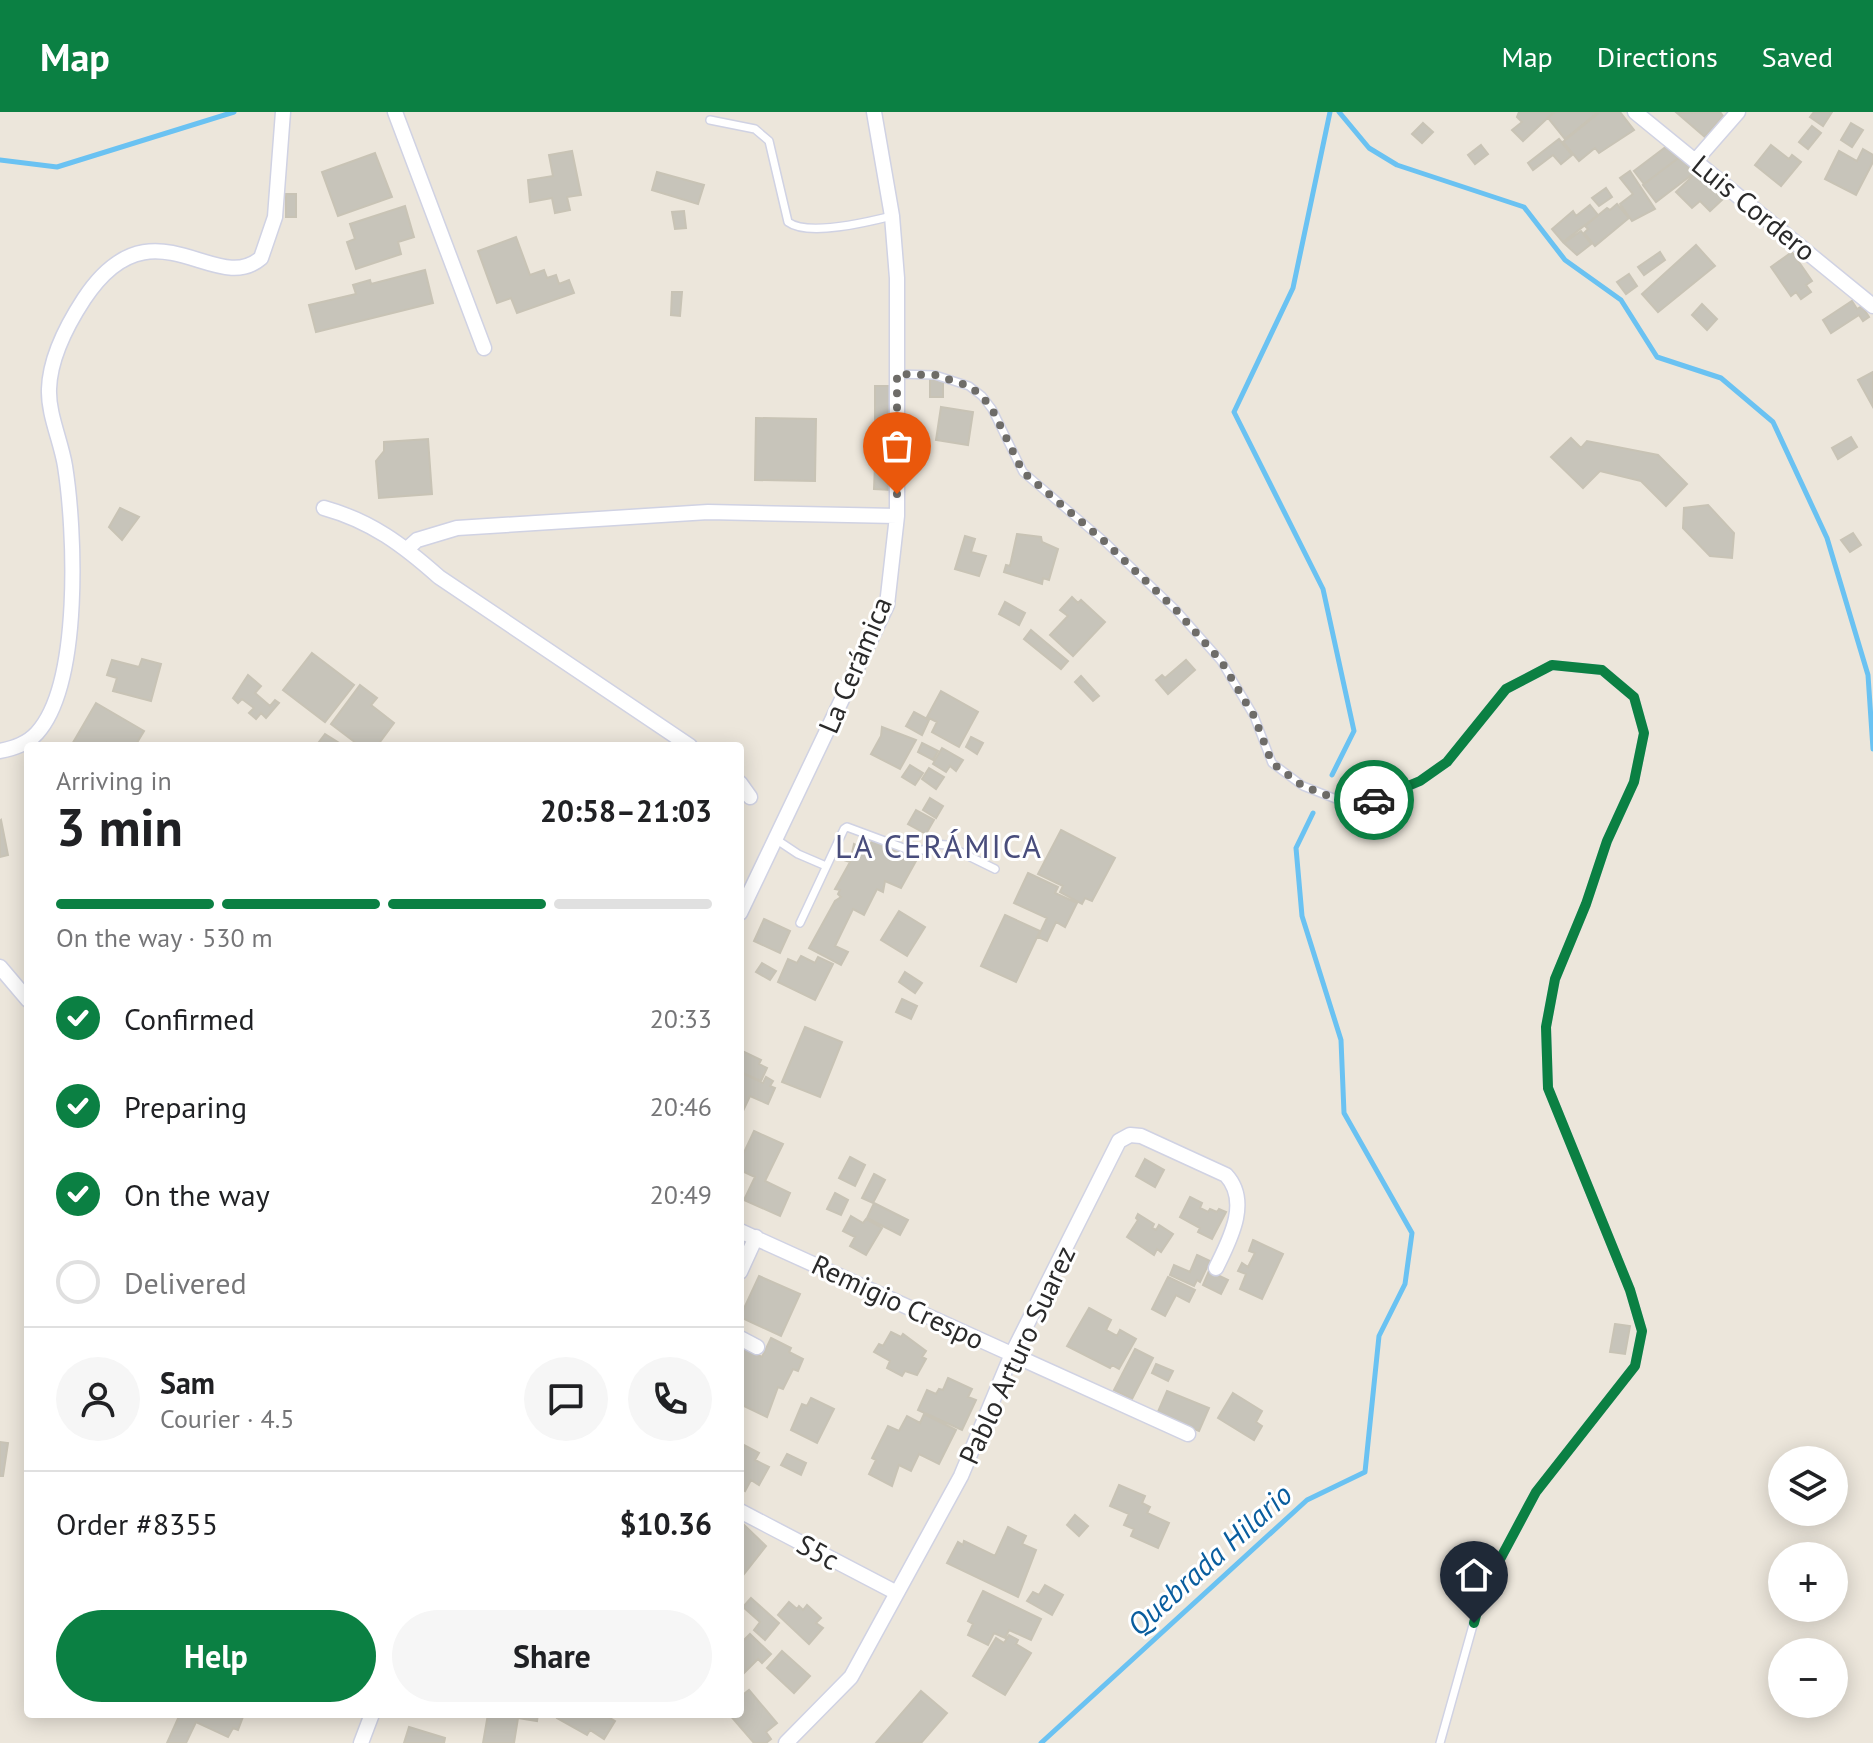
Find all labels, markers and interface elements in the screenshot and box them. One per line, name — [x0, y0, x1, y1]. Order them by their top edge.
text: Map — [40, 32, 110, 81]
text: Map — [1502, 38, 1553, 75]
text: Directions — [1597, 38, 1718, 75]
text: Saved — [1762, 38, 1833, 75]
street label: Luis Cordero — [1685, 146, 1824, 269]
pin — [863, 412, 931, 494]
icon: bag — [875, 424, 919, 468]
street label: La Cerámica — [809, 591, 900, 739]
courier — [1334, 760, 1414, 840]
text: Arriving in — [56, 764, 172, 797]
icon: car — [1352, 778, 1396, 822]
text: 20:58–21:03 — [540, 791, 712, 830]
text: 3 min — [56, 793, 183, 860]
district label: LA CERÁMICA — [835, 825, 1043, 867]
text: On the way · 530 m — [56, 921, 273, 954]
icon: check — [56, 996, 100, 1040]
text: Confirmed — [124, 999, 255, 1038]
text: 20:33 — [650, 1002, 712, 1035]
icon: check — [56, 1084, 100, 1128]
text: Preparing — [124, 1087, 247, 1126]
text: 20:46 — [650, 1090, 712, 1123]
icon: check — [56, 1172, 100, 1216]
text: On the way — [124, 1175, 270, 1214]
text: 20:49 — [650, 1178, 712, 1211]
street label: Pablo Arturo Suarez — [950, 1240, 1083, 1470]
street label: Remigio Crespo — [806, 1245, 990, 1358]
text: Delivered — [124, 1263, 247, 1302]
button: person — [56, 1357, 140, 1441]
button: chat — [524, 1357, 608, 1441]
button: phone — [628, 1357, 712, 1441]
text: Sam — [160, 1363, 215, 1402]
text: Courier · 4.5 — [160, 1402, 294, 1435]
map controls — [1768, 1446, 1848, 1718]
button: layers — [1768, 1446, 1848, 1526]
water label: Quebrada Hilario — [1118, 1475, 1300, 1643]
text: Order #8355 — [56, 1504, 218, 1543]
text: $10.36 — [620, 1504, 712, 1543]
street label: S5c — [791, 1525, 846, 1578]
pin — [1440, 1541, 1508, 1623]
button: + — [1768, 1542, 1848, 1622]
icon: home — [1452, 1553, 1496, 1597]
button: Help — [56, 1610, 376, 1702]
button: Share — [392, 1610, 712, 1702]
button: − — [1768, 1638, 1848, 1718]

